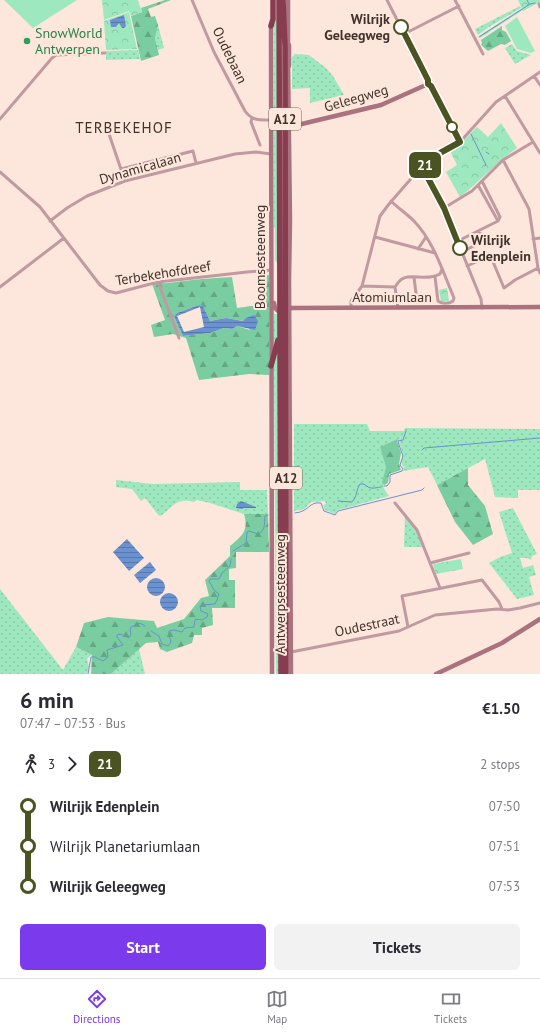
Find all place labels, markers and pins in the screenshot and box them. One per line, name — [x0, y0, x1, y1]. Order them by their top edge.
place label: Wilrijk Geleegweg — [324, 10, 390, 44]
marker: Wilrijk Geleegweg — [393, 19, 409, 35]
place label: SnowWorld Antwerpen — [35, 24, 103, 58]
marker: SnowWorld Antwerpen — [22, 36, 32, 46]
unlabelled marker — [446, 121, 458, 133]
place label: Wilrijk Edenplein — [471, 231, 531, 265]
marker: Wilrijk Edenplein — [452, 240, 468, 256]

